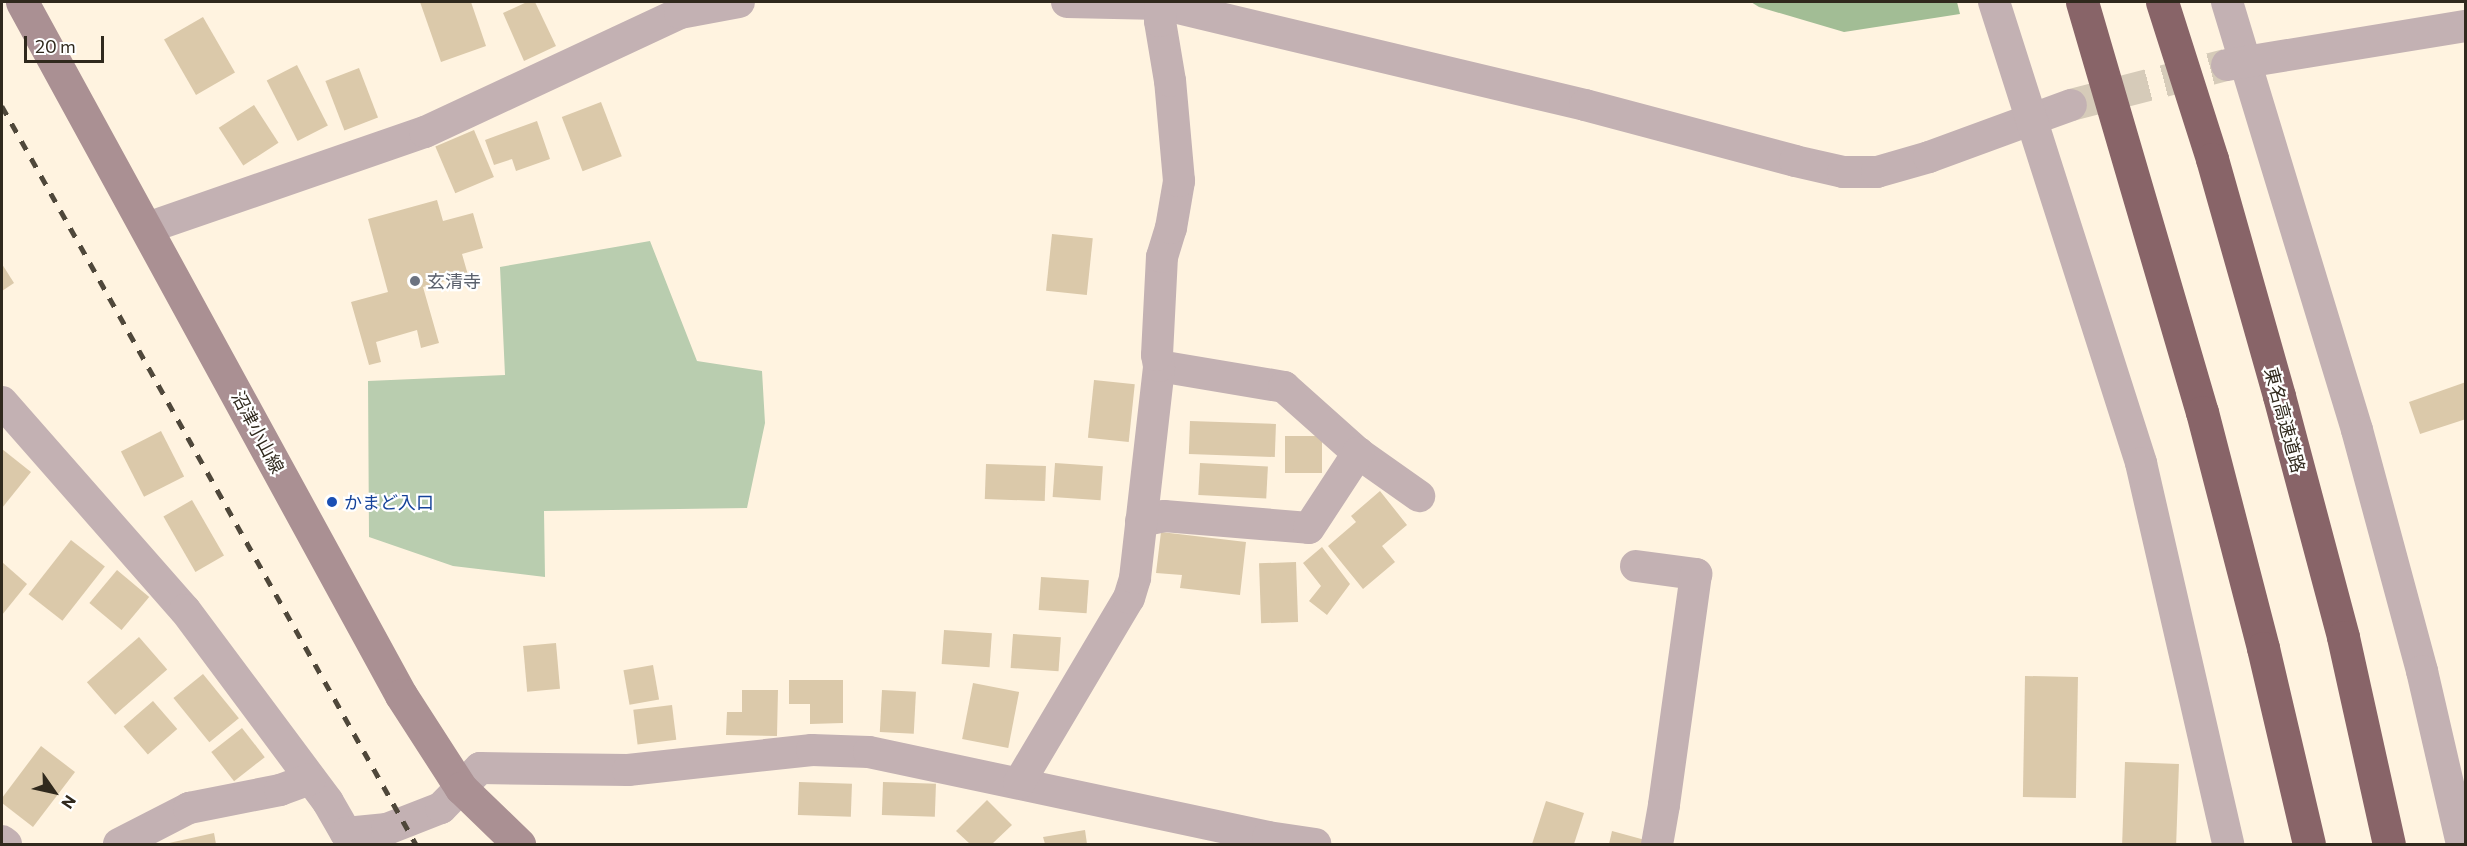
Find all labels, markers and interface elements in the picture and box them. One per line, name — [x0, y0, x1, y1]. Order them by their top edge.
scale bar — [27, 24, 106, 62]
text: 20 m — [35, 35, 76, 57]
place label: 玄清寺 — [427, 270, 481, 292]
marker: 玄清寺 — [408, 274, 422, 288]
street label: 東名高速道路 — [2261, 365, 2309, 475]
street label: 沼津小山線 — [227, 387, 289, 477]
place label: かまど入口 — [344, 491, 434, 513]
marker: かまど入口 — [325, 495, 339, 509]
north arrow — [24, 762, 84, 822]
text: N — [58, 792, 81, 813]

